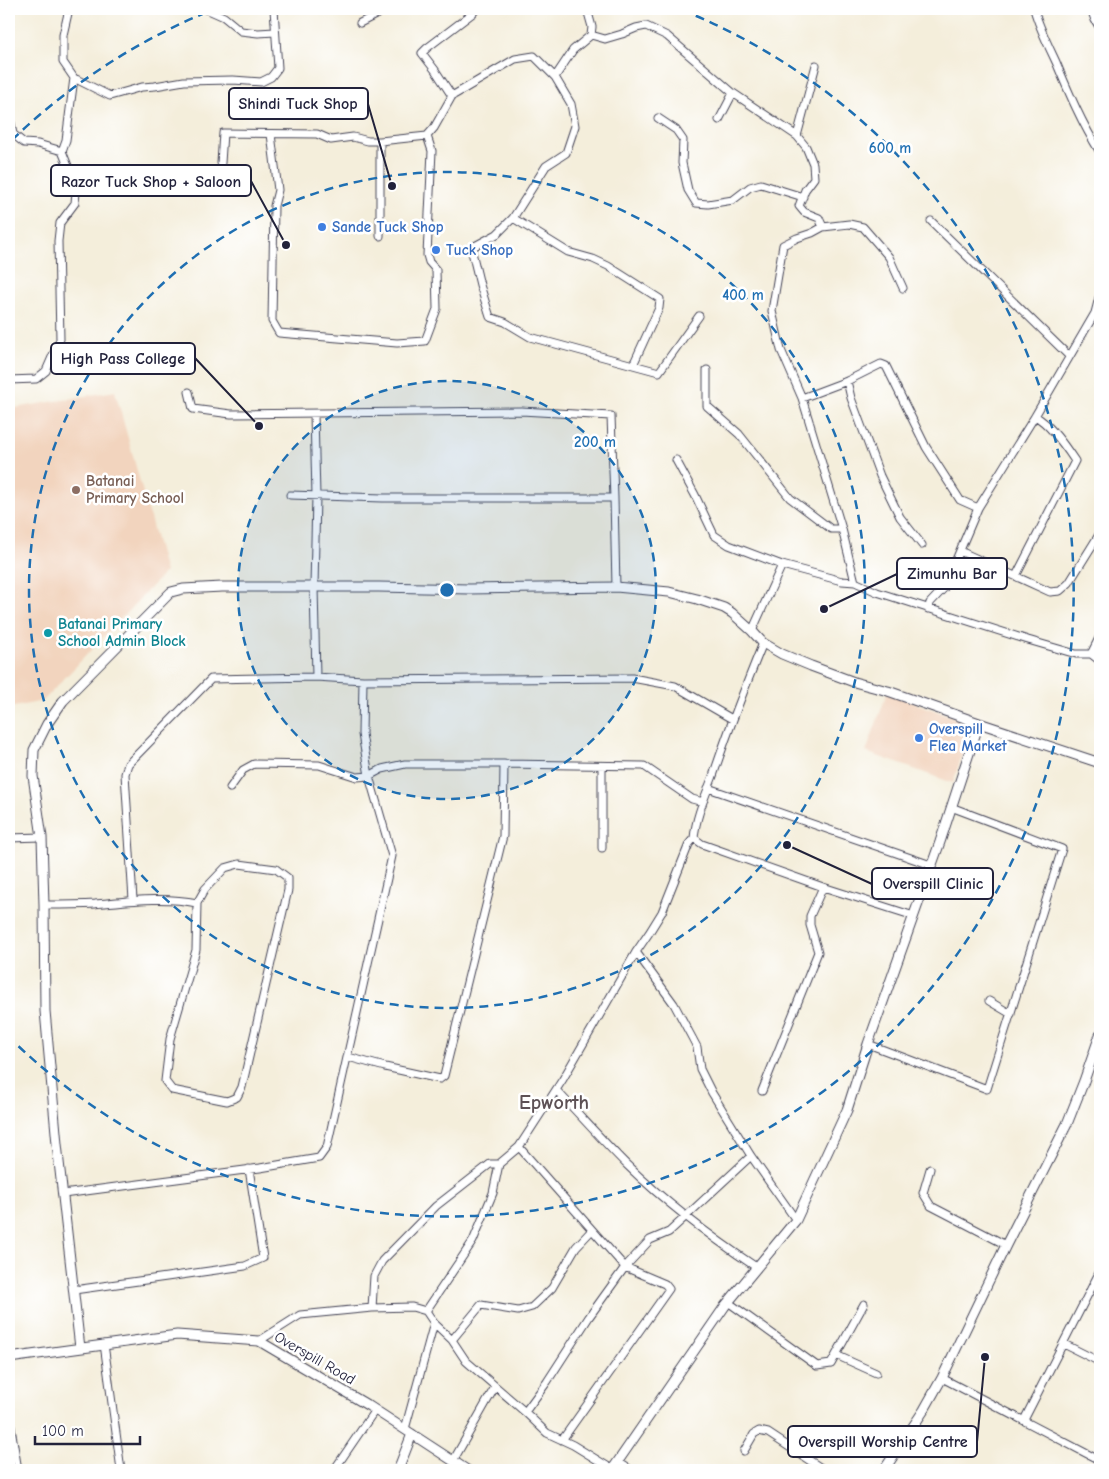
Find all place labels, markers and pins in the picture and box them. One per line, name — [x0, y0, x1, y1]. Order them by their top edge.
callout: Shindi Tuck Shop — [229, 88, 368, 119]
callout: Razor Tuck Shop + Saloon — [51, 165, 251, 196]
place label: Sande Tuck Shop — [332, 218, 444, 236]
marker: Sande Tuck Shop — [316, 221, 328, 233]
place label: Tuck Shop — [446, 241, 513, 259]
marker: Tuck Shop — [430, 244, 442, 256]
callout: High Pass College — [51, 343, 195, 374]
place label: Batanai Primary School — [86, 472, 184, 507]
marker: Batanai Primary School — [70, 484, 82, 496]
callout: Zimunhu Bar — [897, 558, 1007, 589]
centre of rings — [438, 581, 456, 599]
place label: Batanai Primary School Admin Block — [58, 615, 186, 650]
marker: Batanai Primary School Admin Block — [42, 627, 54, 639]
place label: Overspill Flea Market — [929, 720, 1008, 755]
marker: Overspill Flea Market — [913, 732, 925, 744]
callout: Overspill Clinic — [872, 868, 993, 899]
callout: Overspill Worship Centre — [788, 1426, 977, 1457]

